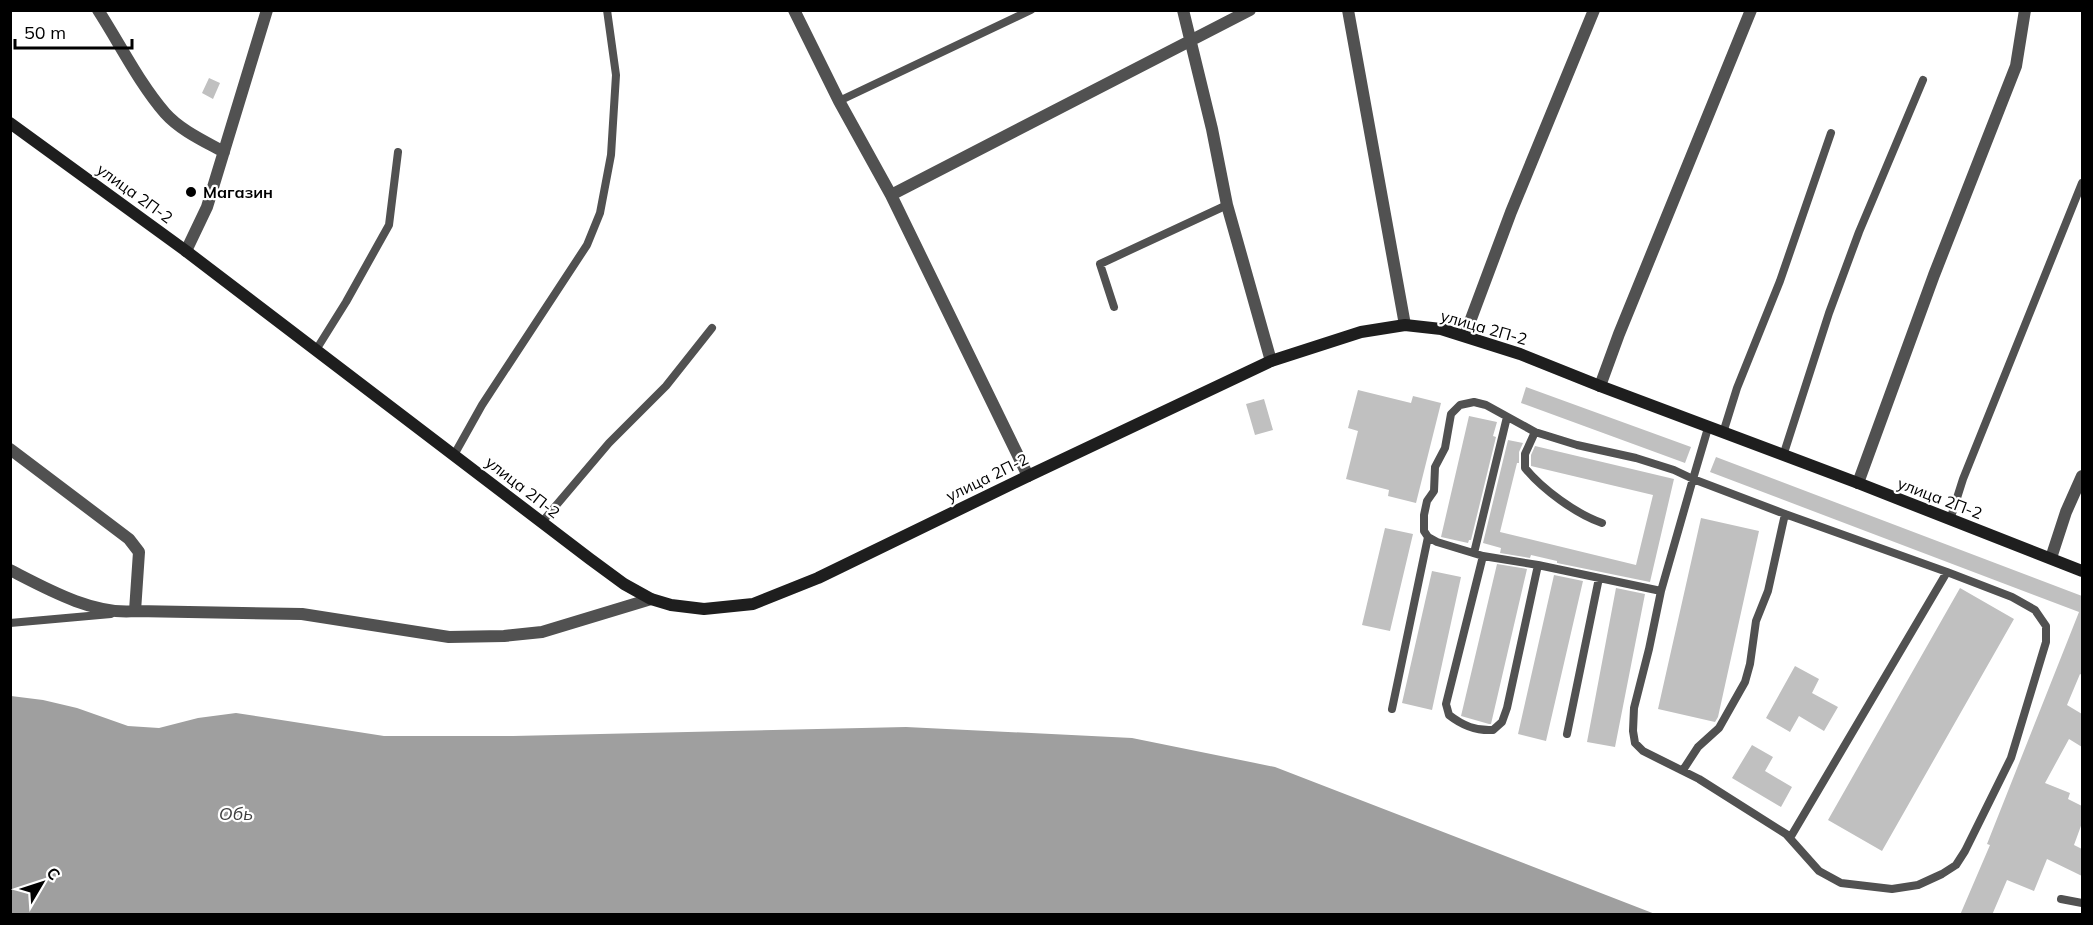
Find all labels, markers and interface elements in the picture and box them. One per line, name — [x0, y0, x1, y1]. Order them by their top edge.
scale bar — [15, 12, 132, 50]
text: 50 m — [24, 21, 66, 44]
street label: улица 2П-2 — [93, 159, 177, 227]
place label: Магазин — [203, 182, 273, 202]
marker: Магазин — [184, 185, 198, 199]
street label: улица 2П-2 — [1438, 305, 1530, 349]
street label: улица 2П-2 — [943, 448, 1031, 506]
street label: улица 2П-2 — [482, 452, 564, 522]
street label: улица 2П-2 — [1895, 473, 1985, 523]
water label: Обь — [219, 802, 253, 825]
north arrow — [12, 853, 72, 913]
text: С — [42, 863, 65, 884]

